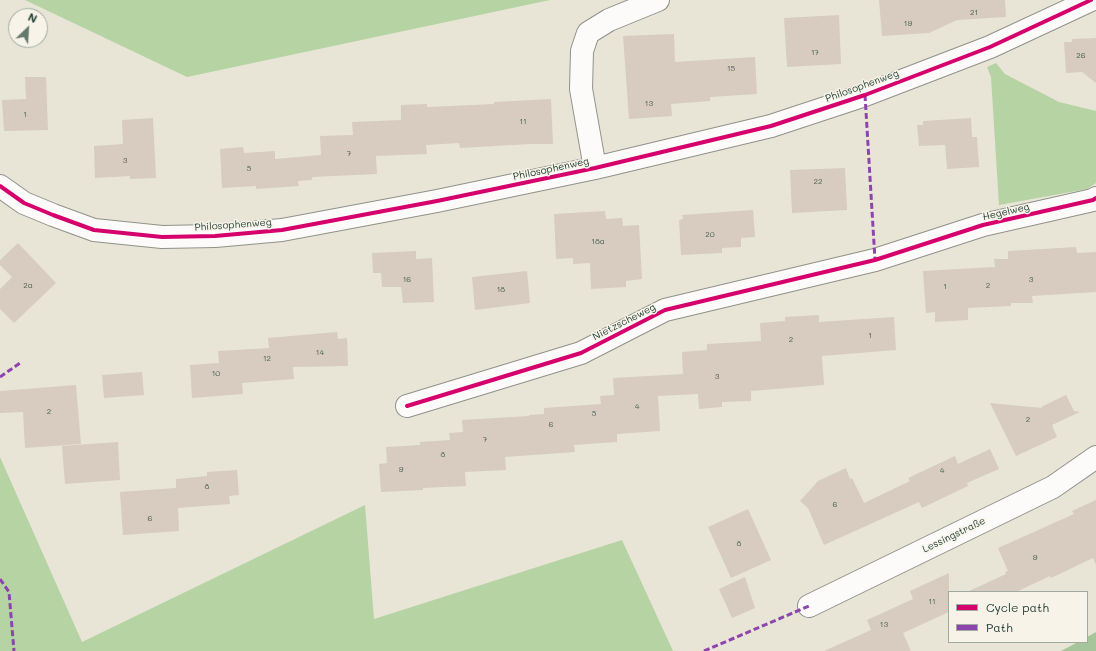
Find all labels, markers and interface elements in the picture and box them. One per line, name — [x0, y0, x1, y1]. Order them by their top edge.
north arrow — [8, 8, 48, 48]
house number: 21 — [970, 8, 978, 18]
text: N — [26, 9, 40, 26]
house number: 19 — [904, 19, 912, 29]
house number: 17 — [811, 48, 819, 58]
house number: 26 — [1076, 51, 1086, 61]
house number: 15 — [727, 64, 735, 74]
street label: Philosophenweg — [824, 67, 900, 105]
house number: 13 — [645, 99, 653, 109]
house number: 1 — [23, 110, 27, 120]
house number: 11 — [519, 117, 527, 127]
house number: 7 — [347, 149, 351, 159]
street label: Philosophenweg — [512, 155, 590, 183]
house number: 3 — [123, 156, 127, 166]
house number: 5 — [247, 164, 251, 174]
house number: 22 — [814, 177, 822, 187]
street label: Hegelweg — [981, 201, 1031, 223]
street label: Philosophenweg — [194, 216, 272, 234]
house number: 20 — [705, 230, 715, 240]
house number: 18a — [591, 237, 605, 247]
house number: 16 — [403, 275, 411, 285]
house number: 3 — [1029, 275, 1033, 285]
house number: 2a — [23, 281, 33, 291]
house number: 2 — [986, 281, 990, 291]
house number: 1 — [943, 282, 947, 292]
house number: 18 — [497, 285, 505, 295]
street label: Nietzscheweg — [591, 301, 657, 343]
house number: 1 — [868, 331, 872, 341]
house number: 2 — [789, 335, 793, 345]
house number: 14 — [316, 348, 324, 358]
house number: 12 — [263, 354, 271, 364]
house number: 10 — [212, 369, 220, 379]
house number: 3 — [715, 372, 719, 382]
house number: 4 — [635, 402, 639, 412]
house number: 2 — [47, 407, 51, 417]
house number: 5 — [592, 409, 596, 419]
house number: 2 — [1026, 415, 1030, 425]
house number: 6 — [549, 420, 553, 430]
house number: 7 — [483, 435, 487, 445]
house number: 8 — [441, 450, 445, 460]
house number: 9 — [399, 465, 403, 475]
house number: 4 — [940, 466, 944, 476]
house number: 8 — [205, 482, 209, 492]
house number: 6 — [833, 500, 837, 510]
house number: 6 — [148, 514, 152, 524]
street label: Lessingstraße — [921, 515, 987, 555]
house number: 8 — [737, 539, 741, 549]
house number: 9 — [1033, 553, 1037, 563]
legend — [948, 591, 1088, 643]
house number: 11 — [928, 597, 936, 607]
text: Cycle path — [986, 599, 1049, 615]
text: Path — [986, 619, 1013, 635]
house number: 13 — [880, 620, 888, 630]

